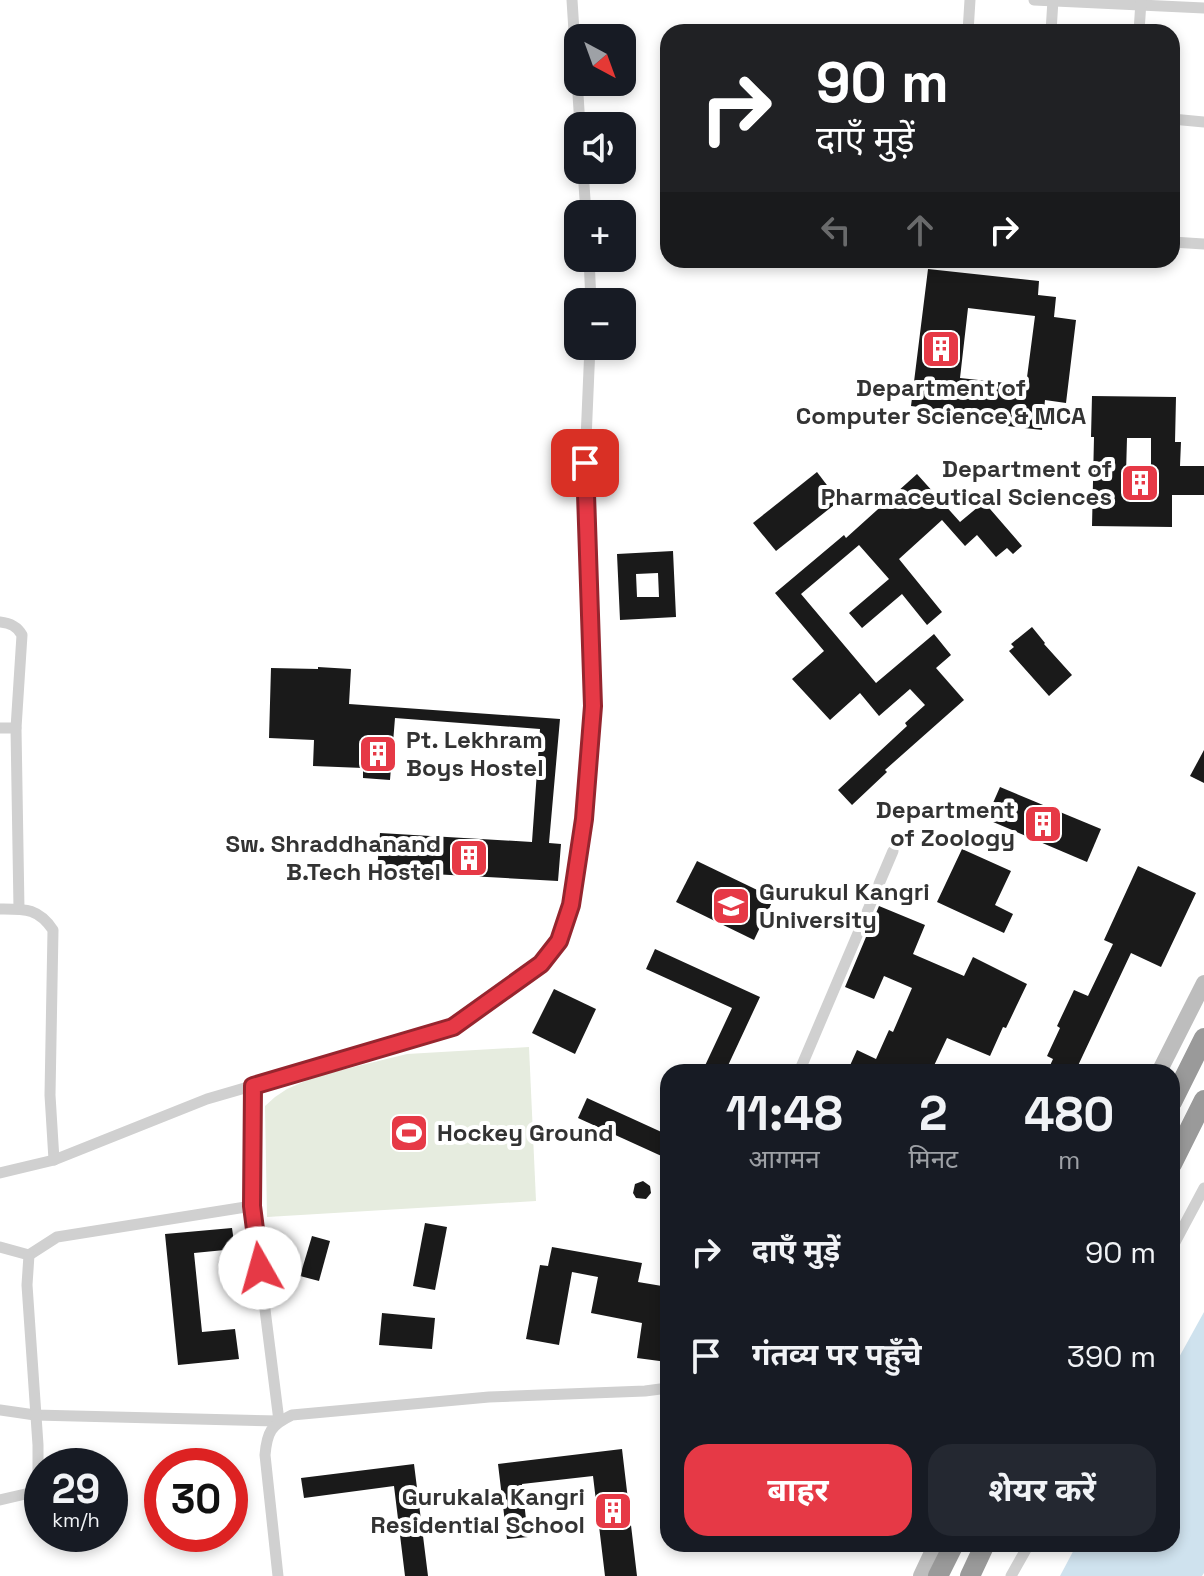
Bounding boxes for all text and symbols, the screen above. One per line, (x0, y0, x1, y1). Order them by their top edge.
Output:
north arrow (564, 24, 636, 96)
map controls (564, 24, 636, 360)
text: 90 m (816, 47, 949, 118)
icon: right (684, 56, 788, 160)
button: sound (564, 112, 636, 184)
text: दाएँ मुड़ें (816, 117, 914, 163)
button: + (564, 200, 636, 272)
icon: left (814, 208, 858, 252)
icon: ahead (898, 208, 942, 252)
icon: right (982, 208, 1026, 252)
button: − (564, 288, 636, 360)
building icon: Department of Computer Science & MCA (920, 328, 962, 370)
place label: Department of Computer Science & MCA (796, 372, 1086, 431)
pin (551, 429, 619, 497)
icon: arrive (563, 441, 607, 485)
place label: Department of Pharmaceutical Sciences (821, 453, 1112, 512)
building icon: Department of Pharmaceutical Sciences (1119, 462, 1161, 504)
place label: Pt. Lekhram Boys Hostel (406, 724, 544, 783)
building icon: Pt. Lekhram Boys Hostel (357, 733, 399, 775)
place label: Department of Zoology (876, 794, 1015, 853)
building icon: Department of Zoology (1022, 803, 1064, 845)
place label: Sw. Shraddhanand B.Tech Hostel (225, 828, 441, 887)
building icon: Sw. Shraddhanand B.Tech Hostel (448, 837, 490, 879)
place label: Gurukul Kangri University (759, 876, 930, 935)
school or university icon: Gurukul Kangri University (710, 885, 752, 927)
text: 11:48 (726, 1083, 843, 1144)
text: 2 (919, 1083, 948, 1144)
text: 480 (1024, 1084, 1114, 1145)
sports icon: Hockey Ground (388, 1112, 430, 1154)
place label: Hockey Ground (437, 1117, 614, 1148)
text: आगमन (749, 1142, 820, 1176)
text: मिनट (908, 1142, 958, 1176)
text: m (1058, 1143, 1080, 1177)
position arrow (218, 1226, 302, 1310)
icon: right (684, 1230, 728, 1274)
text: दाएँ मुड़ें (752, 1231, 840, 1270)
text: 90 m (1085, 1233, 1156, 1272)
icon: arrive (684, 1334, 728, 1378)
text: गंतव्य पर पहुँचे (752, 1335, 921, 1374)
text: 390 m (1067, 1337, 1156, 1376)
button: बाहर (684, 1444, 912, 1536)
button: शेयर करें (928, 1444, 1156, 1536)
speed limit sign: 30 (144, 1448, 248, 1552)
text: 29 (52, 1464, 100, 1515)
place label: Gurukala Kangri Residential School (371, 1481, 585, 1540)
building icon: Gurukala Kangri Residential School (592, 1490, 634, 1532)
text: km/h (52, 1507, 100, 1533)

